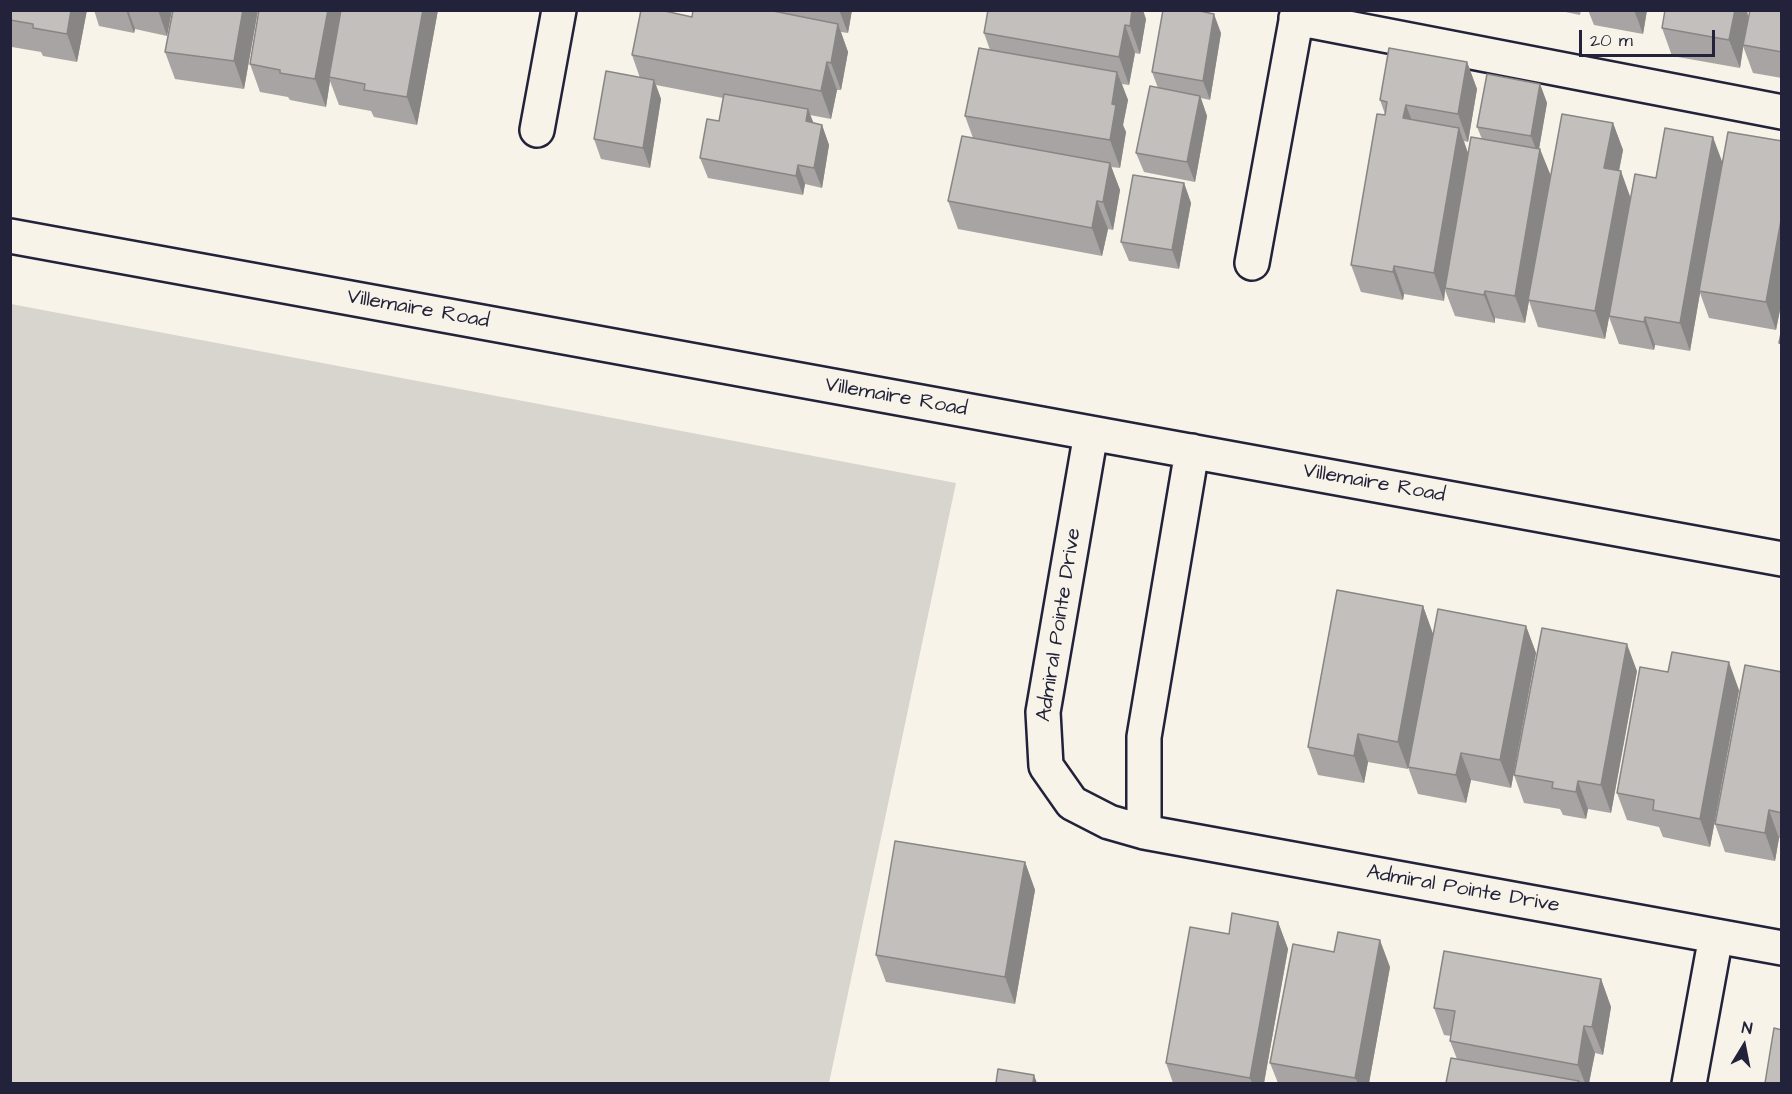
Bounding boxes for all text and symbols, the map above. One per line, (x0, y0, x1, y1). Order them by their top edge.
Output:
scale bar (1582, 18, 1718, 56)
text: 20 m (1590, 28, 1633, 53)
street label: Villemaire Road (345, 285, 491, 335)
street label: Villemaire Road (823, 373, 969, 423)
street label: Villemaire Road (1301, 459, 1447, 509)
street label: Admiral Pointe Drive (1032, 526, 1088, 724)
street label: Admiral Pointe Drive (1365, 861, 1561, 919)
north arrow (1714, 1016, 1774, 1076)
text: N (1740, 1017, 1754, 1040)

